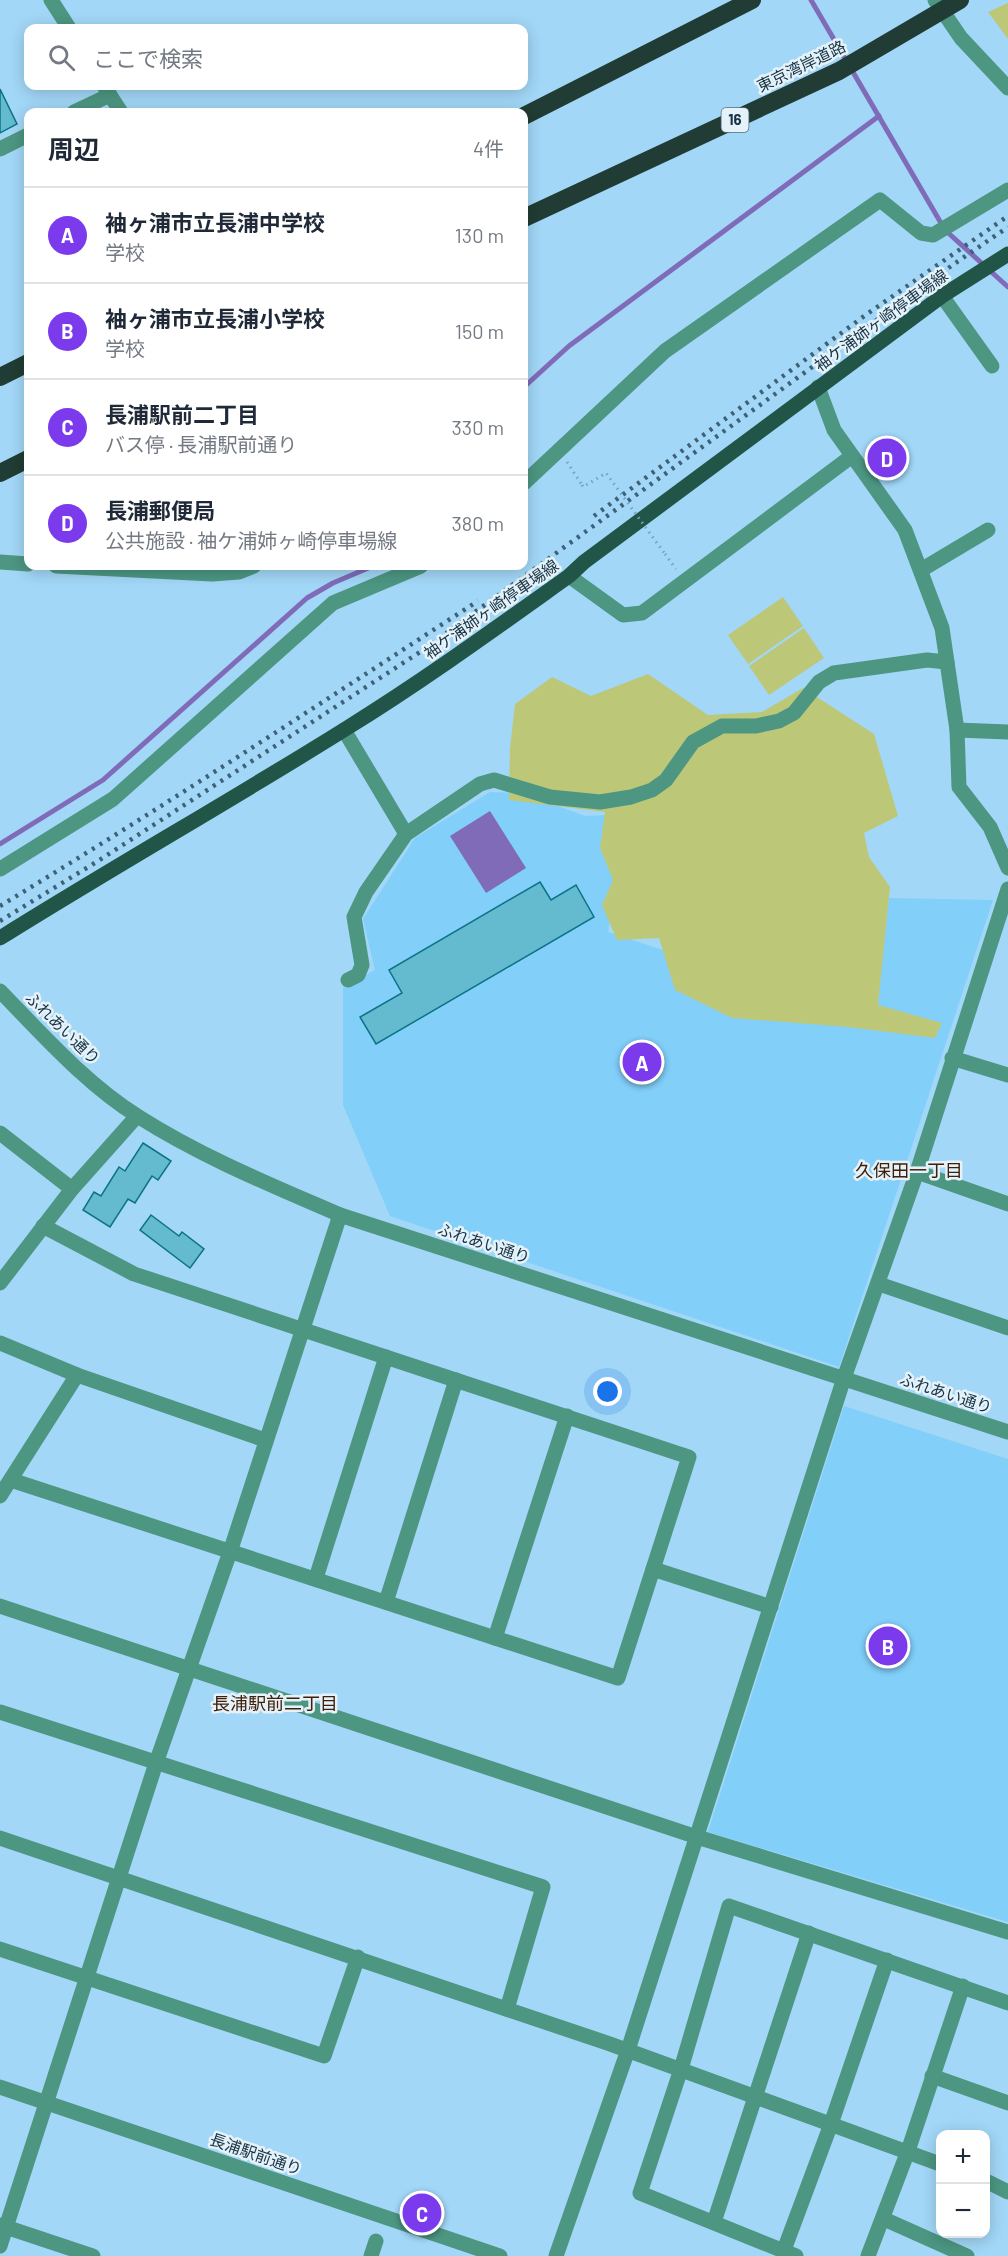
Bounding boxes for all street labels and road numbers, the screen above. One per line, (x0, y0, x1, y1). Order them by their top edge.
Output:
street label: 東京湾岸道路 (753, 36, 848, 95)
road number: 16 (722, 108, 748, 132)
street label: 袖ケ浦姉ヶ崎停車場線 (810, 265, 951, 374)
street label: 袖ケ浦姉ヶ崎停車場線 (420, 555, 562, 662)
street label: ふれあい通り (22, 987, 104, 1068)
street label: ふれあい通り (436, 1219, 533, 1266)
street label: ふれあい通り (898, 1369, 995, 1416)
street label: 長浦駅前通り (208, 2129, 305, 2178)

